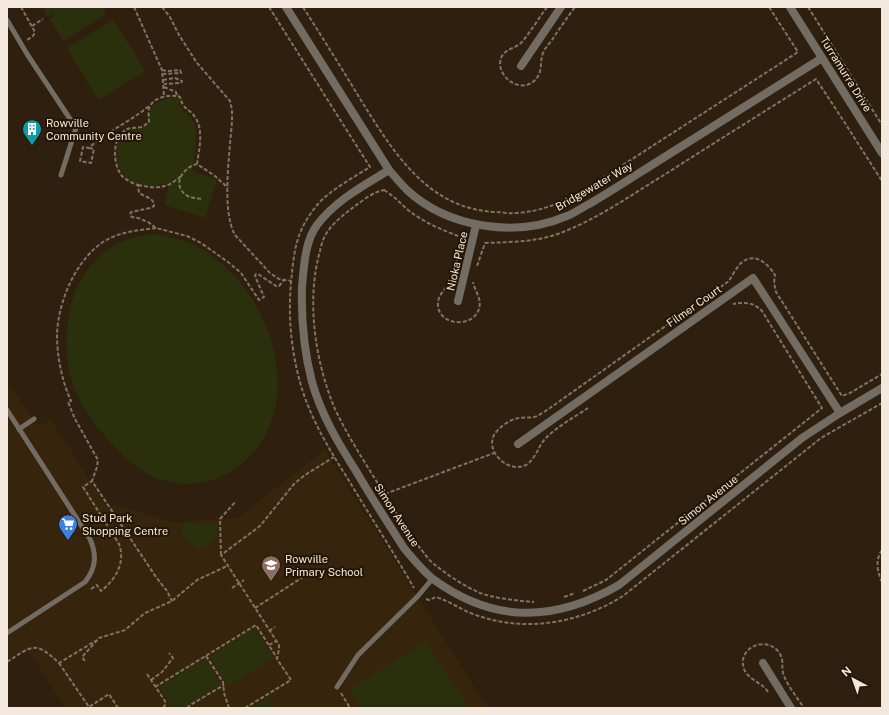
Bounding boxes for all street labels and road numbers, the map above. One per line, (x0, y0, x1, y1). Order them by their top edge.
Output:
street label: Turramurra Drive (818, 34, 874, 114)
street label: Bridgewater Way (553, 159, 635, 213)
street label: Nioka Place (444, 230, 470, 292)
street label: Filmer Court (664, 283, 724, 329)
street label: Simon Avenue (676, 472, 740, 528)
street label: Simon Avenue (372, 481, 422, 549)

